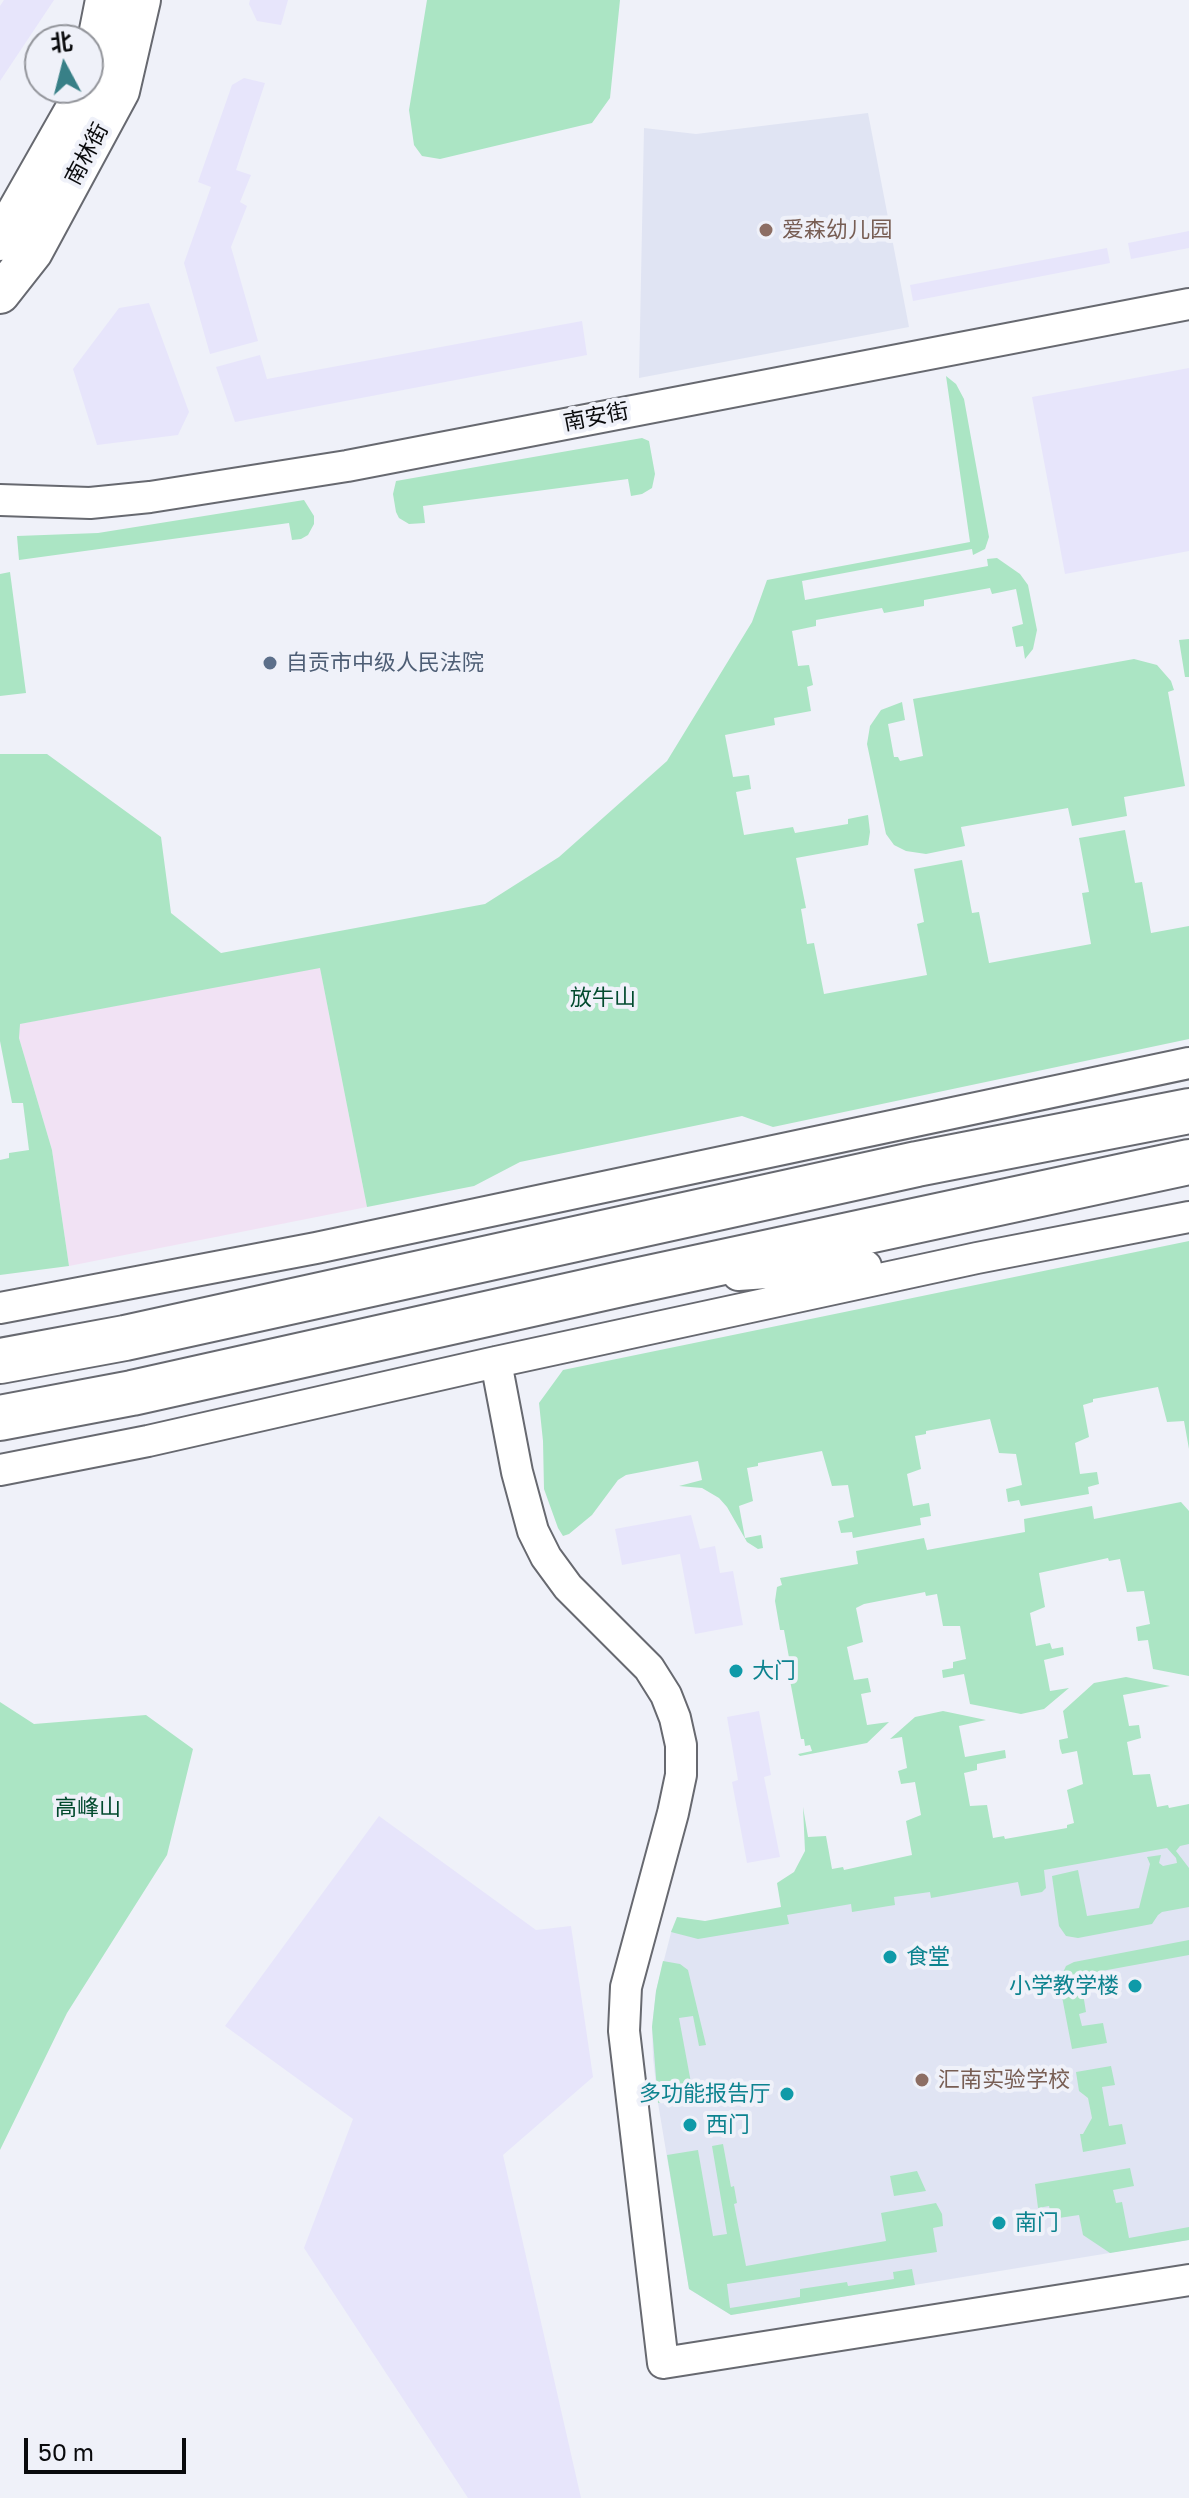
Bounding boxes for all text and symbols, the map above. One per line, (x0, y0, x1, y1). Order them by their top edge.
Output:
north arrow (24, 24, 104, 104)
text: 北 (49, 27, 74, 56)
street label: 南林街 (60, 119, 114, 189)
place label: 爱森幼儿园 (782, 217, 892, 243)
marker: 爱森幼儿园 (757, 221, 775, 239)
street label: 南安街 (561, 398, 631, 436)
place label: 自贡市中级人民法院 (286, 650, 484, 676)
marker: 自贡市中级人民法院 (261, 654, 279, 672)
park label: 放牛山 (570, 985, 636, 1011)
place label: 大门 (752, 1658, 796, 1684)
marker: 大门 (727, 1662, 745, 1680)
park label: 高峰山 (55, 1795, 121, 1821)
place label: 食堂 (906, 1944, 950, 1970)
marker: 食堂 (881, 1948, 899, 1966)
place label: 小学教学楼 (1009, 1973, 1119, 1999)
marker: 小学教学楼 (1126, 1977, 1144, 1995)
place label: 汇南实验学校 (938, 2067, 1070, 2093)
marker: 汇南实验学校 (913, 2071, 931, 2089)
place label: 多功能报告厅 (639, 2081, 771, 2107)
marker: 多功能报告厅 (778, 2085, 796, 2103)
place label: 西门 (706, 2112, 750, 2138)
marker: 西门 (681, 2116, 699, 2134)
place label: 南门 (1015, 2210, 1059, 2236)
marker: 南门 (990, 2214, 1008, 2232)
scale bar (28, 2422, 190, 2472)
text: 50 m (38, 2437, 94, 2466)

